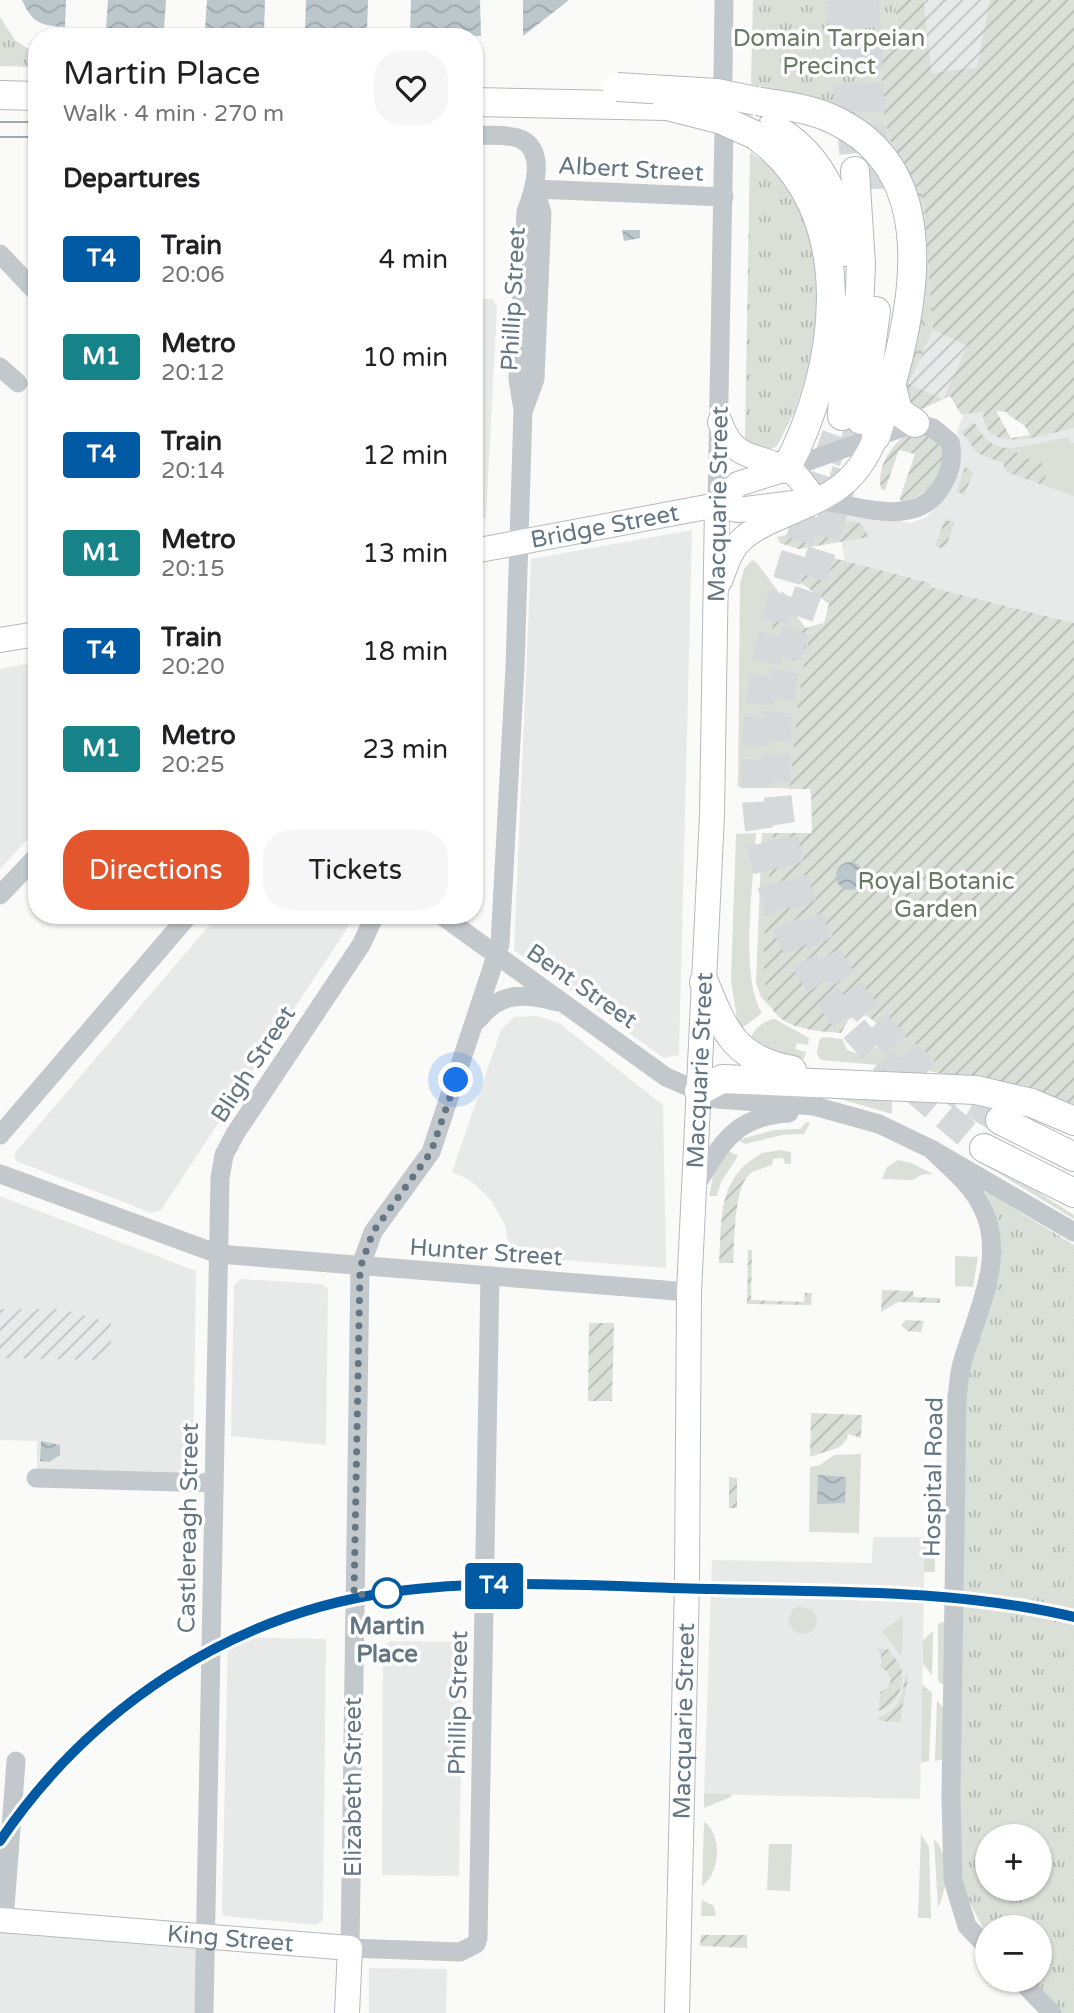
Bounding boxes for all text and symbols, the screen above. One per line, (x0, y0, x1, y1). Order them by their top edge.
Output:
park label: Domain Tarpeian Precinct (733, 24, 925, 81)
button: heart (374, 51, 448, 125)
text: Martin Place (63, 54, 260, 93)
text: Walk · 4 min · 270 m (63, 100, 284, 128)
street label: Albert Street (557, 151, 704, 188)
text: Departures (63, 163, 200, 194)
street label: Phillip Street (495, 226, 532, 372)
text: Train (161, 230, 222, 261)
text: T4 (87, 244, 116, 273)
text: 4 min (379, 244, 448, 275)
text: 20:06 (161, 261, 225, 289)
text: Metro (161, 328, 236, 359)
text: M1 (82, 342, 121, 371)
text: 10 min (362, 342, 448, 373)
text: 20:12 (161, 359, 225, 387)
street label: Macquarie Street (702, 406, 735, 602)
text: Train (161, 426, 222, 457)
text: T4 (87, 440, 116, 469)
text: 12 min (362, 440, 448, 471)
text: 20:14 (161, 457, 225, 485)
street label: Bridge Street (528, 499, 681, 555)
text: Metro (161, 524, 236, 555)
text: M1 (82, 538, 121, 567)
text: 13 min (362, 538, 448, 569)
text: 20:15 (161, 555, 225, 583)
text: Train (161, 622, 222, 653)
text: T4 (87, 636, 116, 665)
text: 18 min (362, 636, 448, 667)
text: 20:20 (161, 653, 225, 681)
text: Metro (161, 720, 236, 751)
text: M1 (82, 734, 121, 763)
text: 23 min (362, 734, 448, 765)
text: 20:25 (161, 751, 225, 779)
button: Directions (63, 830, 249, 910)
button: Tickets (263, 830, 448, 910)
park label: Royal Botanic Garden (857, 867, 1015, 924)
street label: Bent Street (521, 938, 643, 1035)
street label: Macquarie Street (681, 972, 719, 1169)
street label: Bligh Street (205, 1001, 302, 1128)
your location (438, 1062, 473, 1097)
street label: Hunter Street (408, 1233, 563, 1272)
street label: Hospital Road (918, 1397, 949, 1557)
street label: Castlereagh Street (172, 1422, 205, 1634)
line badge: T4 (462, 1563, 526, 1609)
text: T4 (479, 1571, 509, 1600)
marker: Martin Place (372, 1578, 402, 1608)
place label: Martin Place (349, 1612, 425, 1669)
street label: Macquarie Street (667, 1623, 701, 1820)
street label: Phillip Street (443, 1631, 474, 1775)
street label: Elizabeth Street (339, 1697, 368, 1877)
map controls (975, 1824, 1052, 1992)
button: + (975, 1824, 1052, 1901)
button: − (975, 1915, 1052, 1992)
street label: King Street (166, 1919, 295, 1958)

